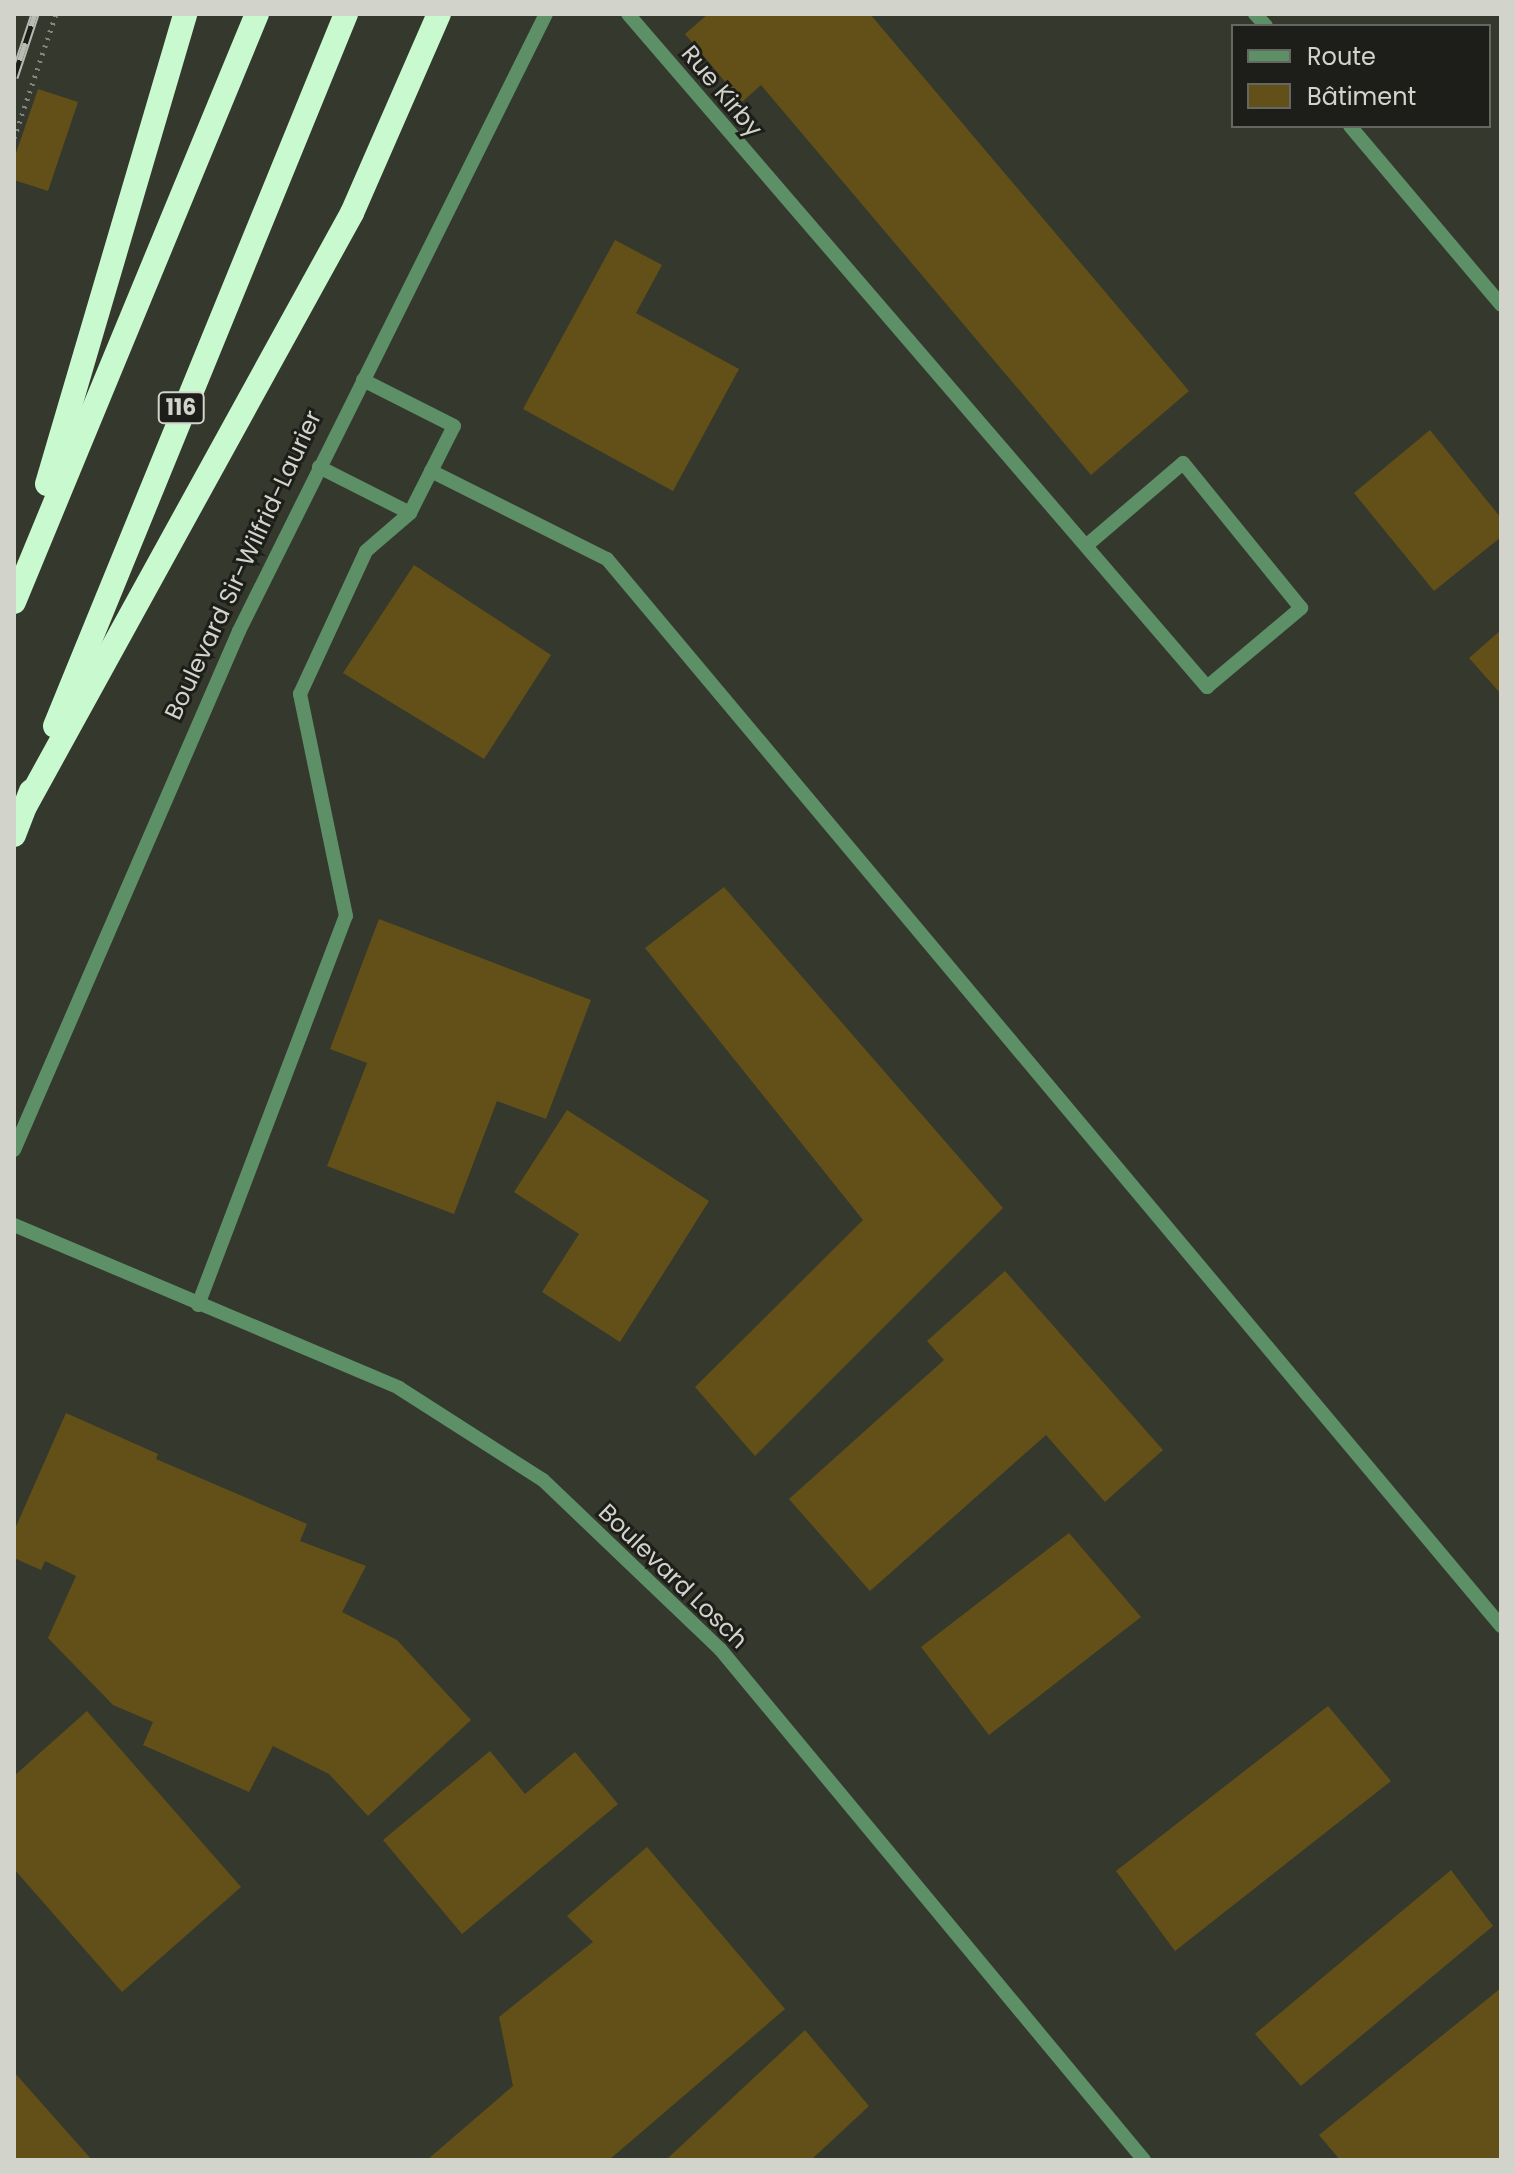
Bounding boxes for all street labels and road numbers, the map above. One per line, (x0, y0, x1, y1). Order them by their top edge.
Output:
street label: Rue Kirby (676, 40, 768, 142)
road number: 116 (157, 390, 205, 426)
street label: Boulevard Sir-Wilfrid-Laurier (159, 406, 327, 724)
street label: Boulevard Losch (593, 1498, 753, 1654)

